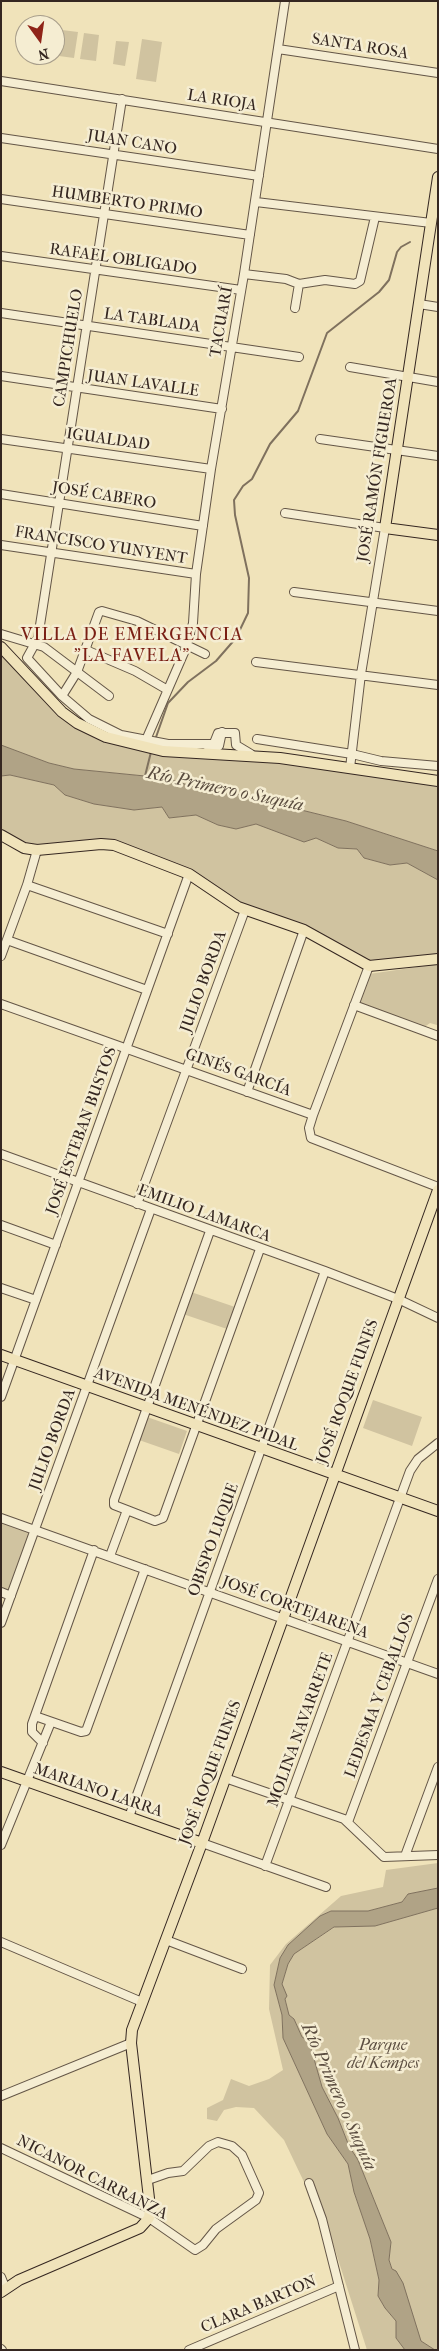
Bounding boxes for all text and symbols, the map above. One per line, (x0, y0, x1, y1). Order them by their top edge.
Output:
north arrow (15, 15, 65, 65)
street label: SANTA ROSA (310, 30, 410, 64)
text: N (36, 45, 51, 64)
street label: LA RIOJA (186, 86, 258, 116)
street label: JUAN CANO (86, 126, 178, 160)
street label: HUMBERTO PRIMO (50, 183, 204, 223)
street label: RAFAEL OBLIGADO (48, 240, 198, 280)
street label: TACUARÍ (206, 285, 238, 359)
street label: CAMPICHUELO (50, 288, 88, 408)
street label: LA TABLADA (103, 305, 201, 337)
street label: JUAN LAVALLE (86, 367, 200, 401)
street label: JOSÉ RAMÓN FIGUEROA (354, 376, 402, 564)
street label: IGUALDAD (65, 425, 151, 455)
street label: JOSÉ CABERO (51, 478, 157, 514)
street label: FRANCISCO YUNYENT (13, 523, 189, 569)
district label: VILLA DE EMERGENCIA "LA FAVELA" (18, 625, 246, 668)
water label: Río Primero o Suquía (145, 763, 305, 817)
street label: JULIO BORDA (177, 928, 231, 1036)
street label: JOSÉ ESTEBAN BUSTOS (43, 1044, 121, 1218)
street label: GINÉS GARCÍA (182, 1045, 294, 1101)
street label: EMILIO LAMARCA (135, 1181, 273, 1247)
street label: JOSÉ ROQUE FUNES (313, 1317, 383, 1467)
street label: AVENIDA MENÉNDEZ PIDAL (91, 1364, 301, 1456)
street label: JULIO BORDA (26, 1386, 80, 1494)
street label: OBISPO LUQUE (185, 1481, 243, 1599)
street label: JOSÉ CORTEJARENA (219, 1573, 371, 1643)
street label: LEDESMA Y CEBALLOS (341, 1611, 419, 1781)
street label: MOLINA NAVARRETE (264, 1650, 338, 1810)
street label: JOSÉ ROQUE FUNES (176, 1698, 246, 1848)
street label: MARIANO LARRA (31, 1760, 165, 1822)
water label: Río Primero o Suquía (296, 2020, 380, 2174)
park label: Parque del Kempes (347, 2036, 419, 2074)
street label: NICANOR CARRANZA (13, 2132, 171, 2224)
street label: CLARA BARTON (198, 2272, 320, 2338)

